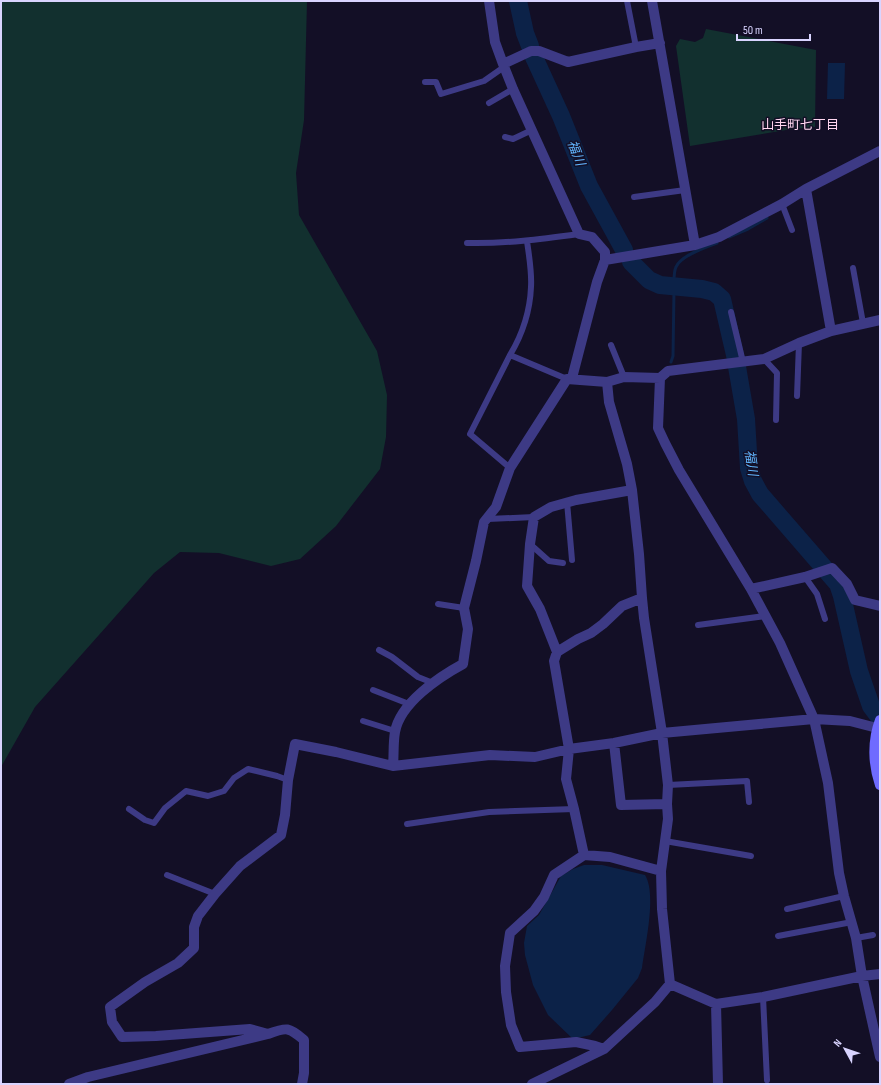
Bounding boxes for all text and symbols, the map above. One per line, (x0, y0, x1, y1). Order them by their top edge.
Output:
scale bar (737, 16, 810, 42)
text: 50 m (743, 23, 763, 38)
district label: 山手町七丁目 (761, 117, 839, 133)
water label: 福川 (564, 138, 589, 170)
water label: 福川 (741, 449, 761, 479)
north arrow (825, 1029, 865, 1069)
text: N (831, 1036, 845, 1049)

